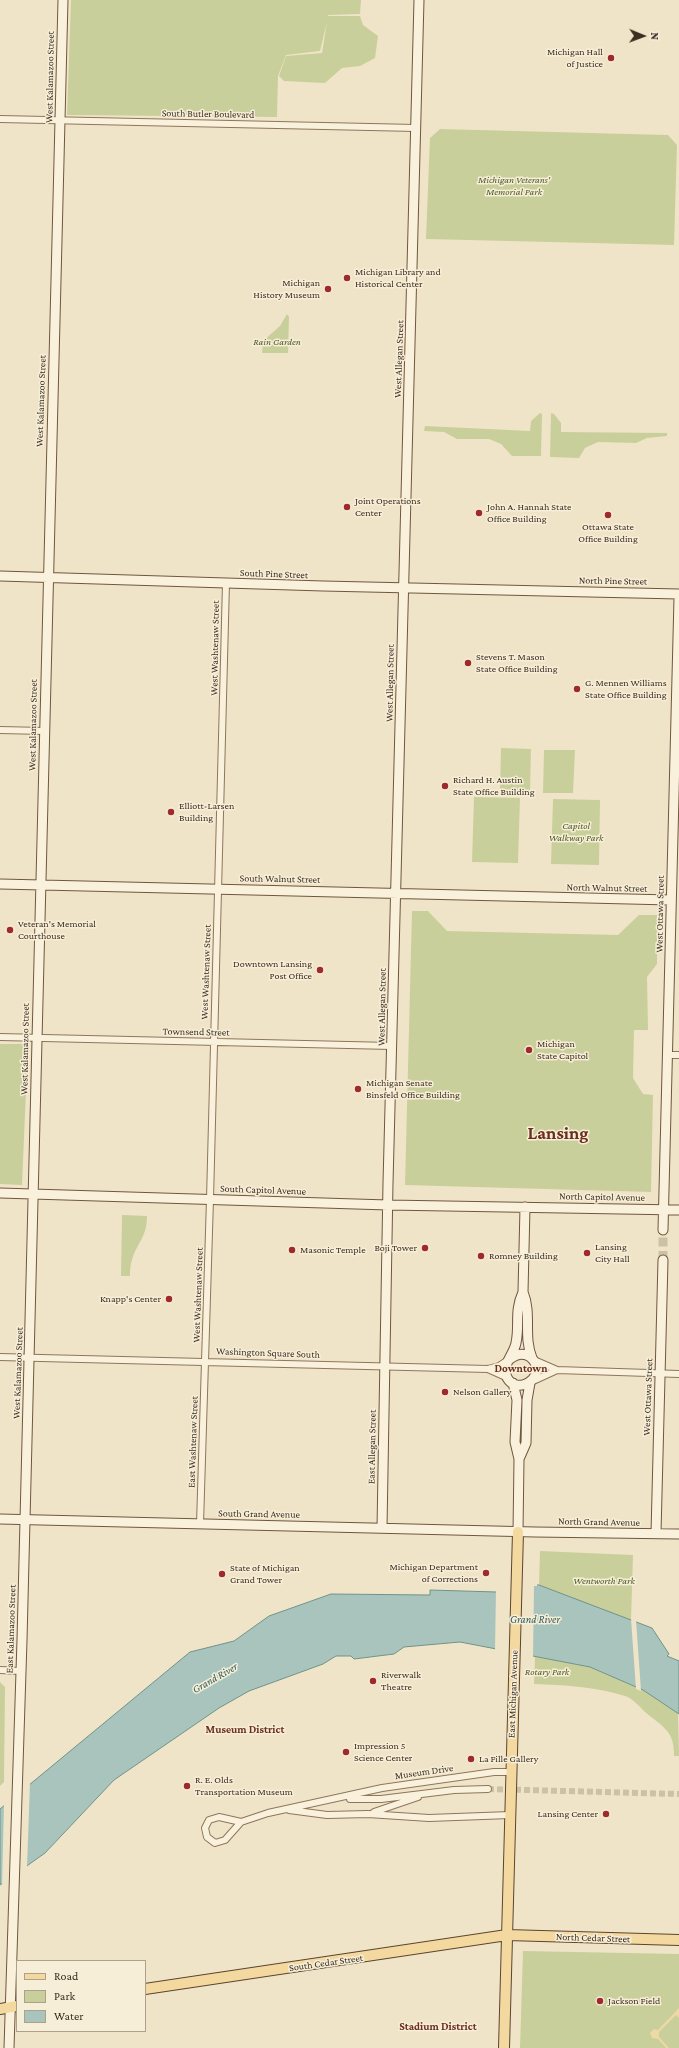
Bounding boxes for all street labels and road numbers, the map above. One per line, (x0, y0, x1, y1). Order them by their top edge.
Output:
street label: West Kalamazoo Street (43, 31, 57, 123)
street label: South Butler Boulevard (162, 107, 254, 121)
street label: West Allegan Street (392, 320, 406, 398)
street label: West Kalamazoo Street (33, 355, 49, 447)
street label: South Pine Street (240, 567, 308, 581)
street label: North Pine Street (579, 574, 647, 588)
street label: West Washtenaw Street (208, 600, 222, 696)
street label: West Allegan Street (383, 644, 397, 722)
street label: West Kalamazoo Street (26, 679, 40, 771)
street label: South Walnut Street (240, 872, 320, 886)
street label: West Ottawa Street (653, 875, 667, 953)
street label: North Walnut Street (566, 881, 648, 895)
street label: West Washtenaw Street (198, 924, 214, 1020)
street label: West Allegan Street (375, 968, 389, 1046)
street label: West Kalamazoo Street (18, 1003, 32, 1095)
street label: Townsend Street (162, 1025, 230, 1039)
street label: South Capitol Avenue (220, 1183, 306, 1197)
street label: North Capitol Avenue (559, 1190, 645, 1204)
street label: West Washtenaw Street (190, 1247, 206, 1343)
street label: West Kalamazoo Street (10, 1327, 26, 1419)
street label: Washington Square South (216, 1345, 320, 1361)
street label: West Ottawa Street (641, 1358, 655, 1436)
street label: East Washtenaw Street (185, 1396, 201, 1488)
street label: East Allegan Street (365, 1410, 379, 1484)
street label: South Grand Avenue (218, 1507, 300, 1521)
street label: North Grand Avenue (558, 1515, 640, 1529)
street label: East Kalamazoo Street (3, 1584, 19, 1674)
street label: East Michigan Avenue (505, 1650, 521, 1738)
street label: Museum Drive (394, 1762, 454, 1782)
street label: North Cedar Street (556, 1931, 630, 1945)
street label: South Cedar Street (288, 1952, 364, 1974)

